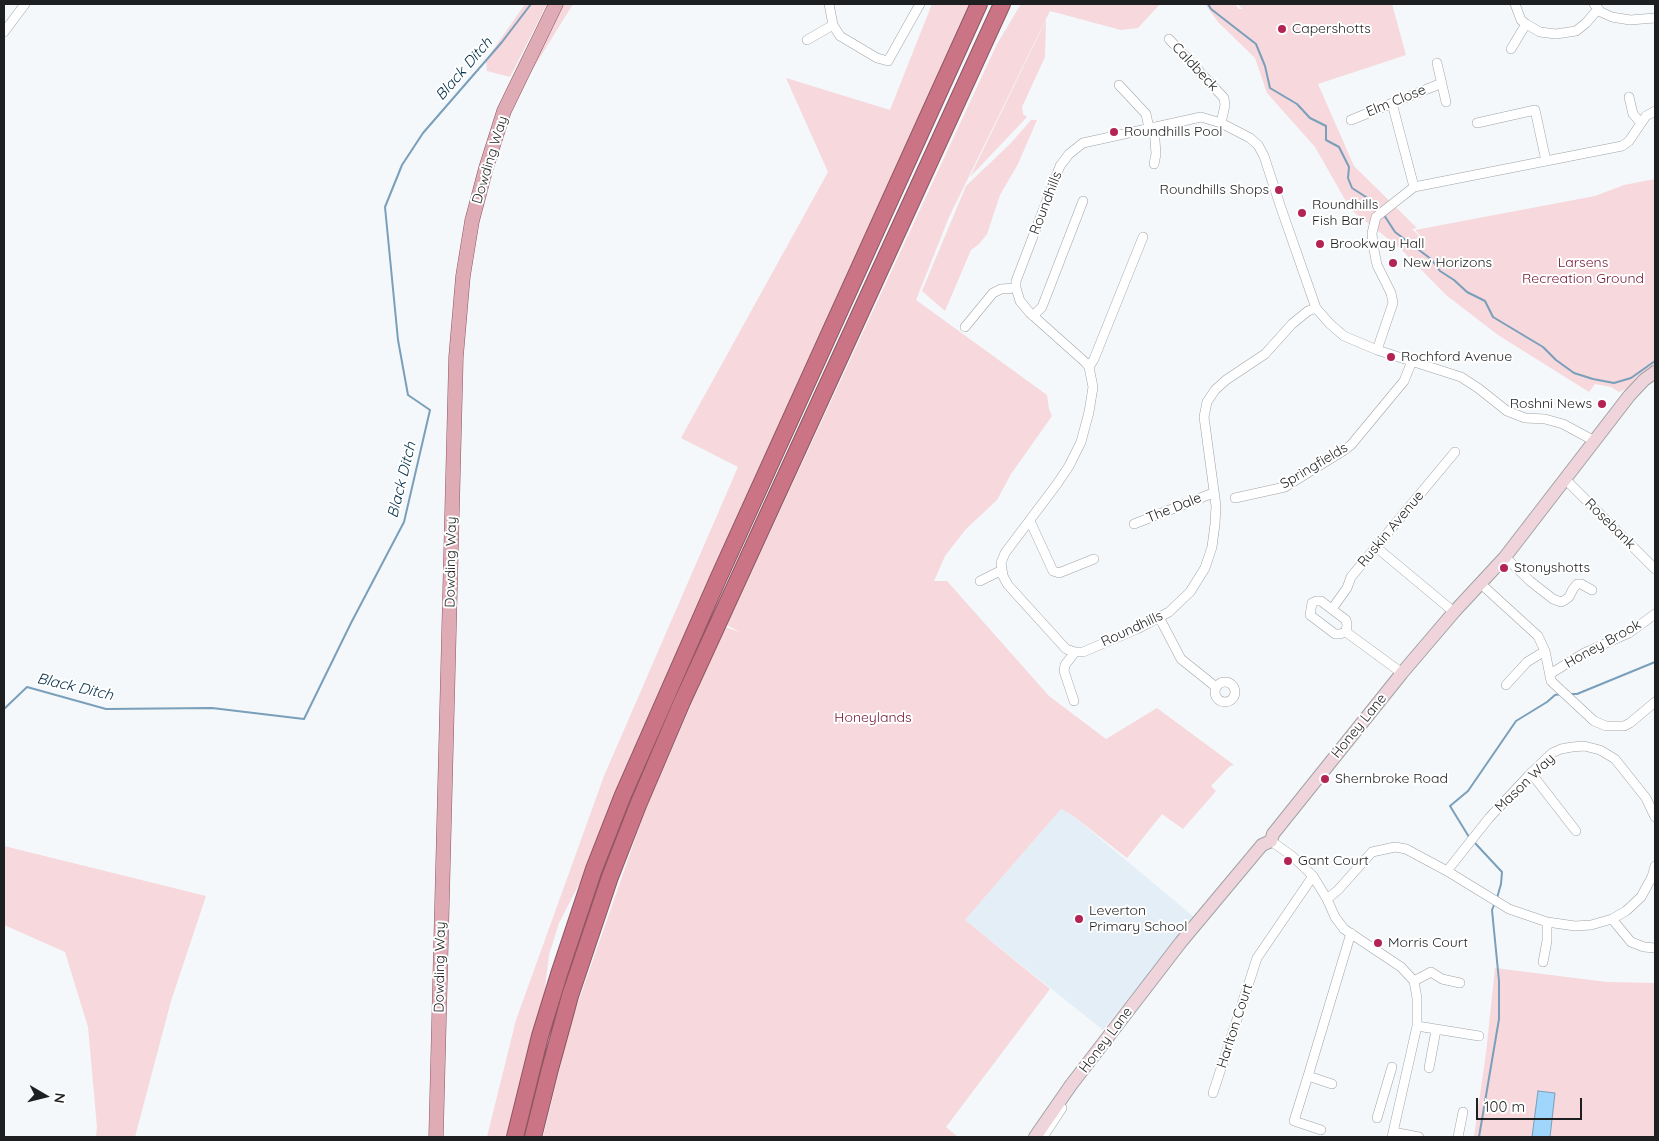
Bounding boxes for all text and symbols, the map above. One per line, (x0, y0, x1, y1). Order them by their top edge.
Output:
place label: Capershotts (1292, 21, 1371, 37)
marker: Capershotts (1276, 23, 1288, 35)
water label: Black Ditch (432, 34, 496, 104)
street label: Caldbeck (1168, 39, 1222, 95)
street label: Elm Close (1364, 81, 1428, 121)
street label: Dowding Way (469, 114, 511, 206)
place label: Roundhills Pool (1124, 124, 1222, 140)
marker: Roundhills Pool (1108, 126, 1120, 138)
street label: Roundhills (1026, 169, 1066, 237)
place label: Roundhills Shops (1160, 182, 1269, 198)
marker: Roundhills Shops (1273, 184, 1285, 196)
place label: Roundhills Fish Bar (1312, 197, 1378, 230)
marker: Roundhills Fish Bar (1296, 207, 1308, 219)
place label: Brookway Hall (1330, 236, 1424, 252)
marker: Brookway Hall (1314, 238, 1326, 250)
place label: New Horizons (1403, 255, 1492, 271)
park label: Larsens Recreation Ground (1522, 255, 1644, 288)
marker: New Horizons (1387, 257, 1399, 269)
place label: Rochford Avenue (1401, 349, 1512, 365)
marker: Rochford Avenue (1385, 351, 1397, 363)
place label: Roshni News (1510, 396, 1592, 412)
marker: Roshni News (1596, 398, 1608, 410)
street label: Springfields (1277, 439, 1351, 493)
water label: Black Ditch (384, 440, 420, 520)
street label: Ruskin Avenue (1354, 488, 1428, 570)
street label: The Dale (1144, 489, 1204, 527)
street label: Rosebank (1581, 495, 1639, 553)
street label: Dowding Way (442, 516, 460, 608)
place label: Stonyshotts (1514, 560, 1590, 576)
marker: Stonyshotts (1498, 562, 1510, 574)
street label: Roundhills (1098, 607, 1166, 651)
street label: Honey Brook (1562, 616, 1644, 672)
water label: Black Ditch (35, 670, 115, 704)
street label: Honey Lane (1328, 690, 1390, 762)
park label: Honeylands (834, 710, 912, 726)
street label: Mason Way (1492, 750, 1558, 816)
place label: Shernbroke Road (1335, 771, 1448, 787)
marker: Shernbroke Road (1319, 773, 1331, 785)
place label: Gant Court (1298, 853, 1369, 869)
marker: Gant Court (1282, 855, 1294, 867)
place label: Leverton Primary School (1089, 903, 1187, 936)
marker: Leverton Primary School (1073, 913, 1085, 925)
street label: Dowding Way (431, 921, 449, 1013)
place label: Morris Court (1388, 935, 1468, 951)
marker: Morris Court (1372, 937, 1384, 949)
street label: Harlton Court (1213, 982, 1257, 1070)
street label: Honey Lane (1076, 1004, 1136, 1076)
north arrow (20, 1071, 70, 1121)
scale bar (1479, 1088, 1585, 1120)
text: N (50, 1092, 69, 1104)
text: 100 m (1484, 1097, 1525, 1116)

